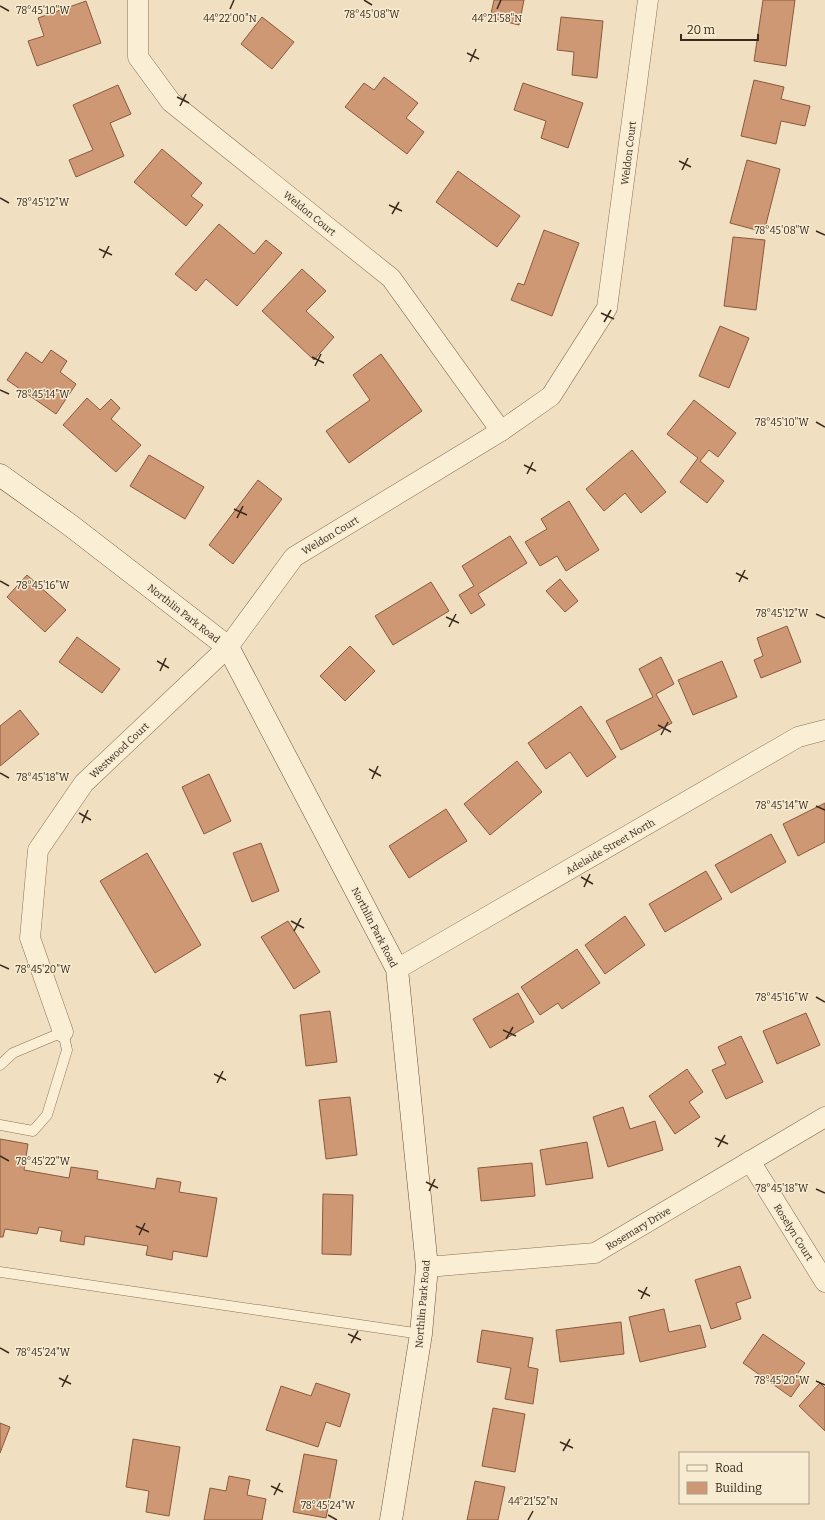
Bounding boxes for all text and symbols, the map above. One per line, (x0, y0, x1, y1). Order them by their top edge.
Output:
text: 78°45'10"W (16, 5, 70, 17)
text: 78°45'08"W (344, 9, 400, 21)
text: 44°22'00"N (203, 13, 257, 25)
text: 44°21'58"N (472, 13, 522, 25)
scale bar (681, 16, 758, 42)
text: 20 m (687, 23, 716, 37)
street label: Weldon Court (619, 120, 639, 186)
street label: Weldon Court (281, 189, 338, 239)
text: 78°45'12"W (17, 197, 70, 209)
text: 78°45'08"W (754, 225, 810, 237)
text: 78°45'14"W (17, 389, 70, 401)
text: 78°45'10"W (755, 417, 809, 429)
street label: Weldon Court (300, 514, 361, 557)
text: 78°45'16"W (17, 580, 70, 592)
street label: Northlin Park Road (145, 582, 222, 646)
text: 78°45'12"W (756, 608, 809, 620)
street label: Westwood Court (88, 720, 152, 781)
text: 78°45'18"W (17, 772, 70, 784)
text: 78°45'14"W (756, 800, 809, 812)
street label: Adelaide Street North (564, 816, 658, 877)
street label: Northlin Park Road (349, 885, 400, 970)
text: 78°45'20"W (16, 964, 71, 976)
text: 78°45'16"W (756, 992, 809, 1004)
text: 78°45'22"W (16, 1156, 71, 1168)
text: 78°45'18"W (756, 1183, 809, 1195)
street label: Roselyn Court (771, 1202, 816, 1264)
street label: Rosemary Drive (604, 1205, 673, 1253)
street label: Northlin Park Road (413, 1259, 433, 1349)
text: 78°45'24"W (16, 1347, 71, 1359)
text: 78°45'20"W (755, 1375, 810, 1387)
legend (679, 1452, 809, 1504)
text: Road (715, 1461, 743, 1475)
text: Building (715, 1481, 762, 1495)
text: 44°21'52"N (508, 1496, 558, 1508)
text: 78°45'24"W (301, 1500, 356, 1512)

